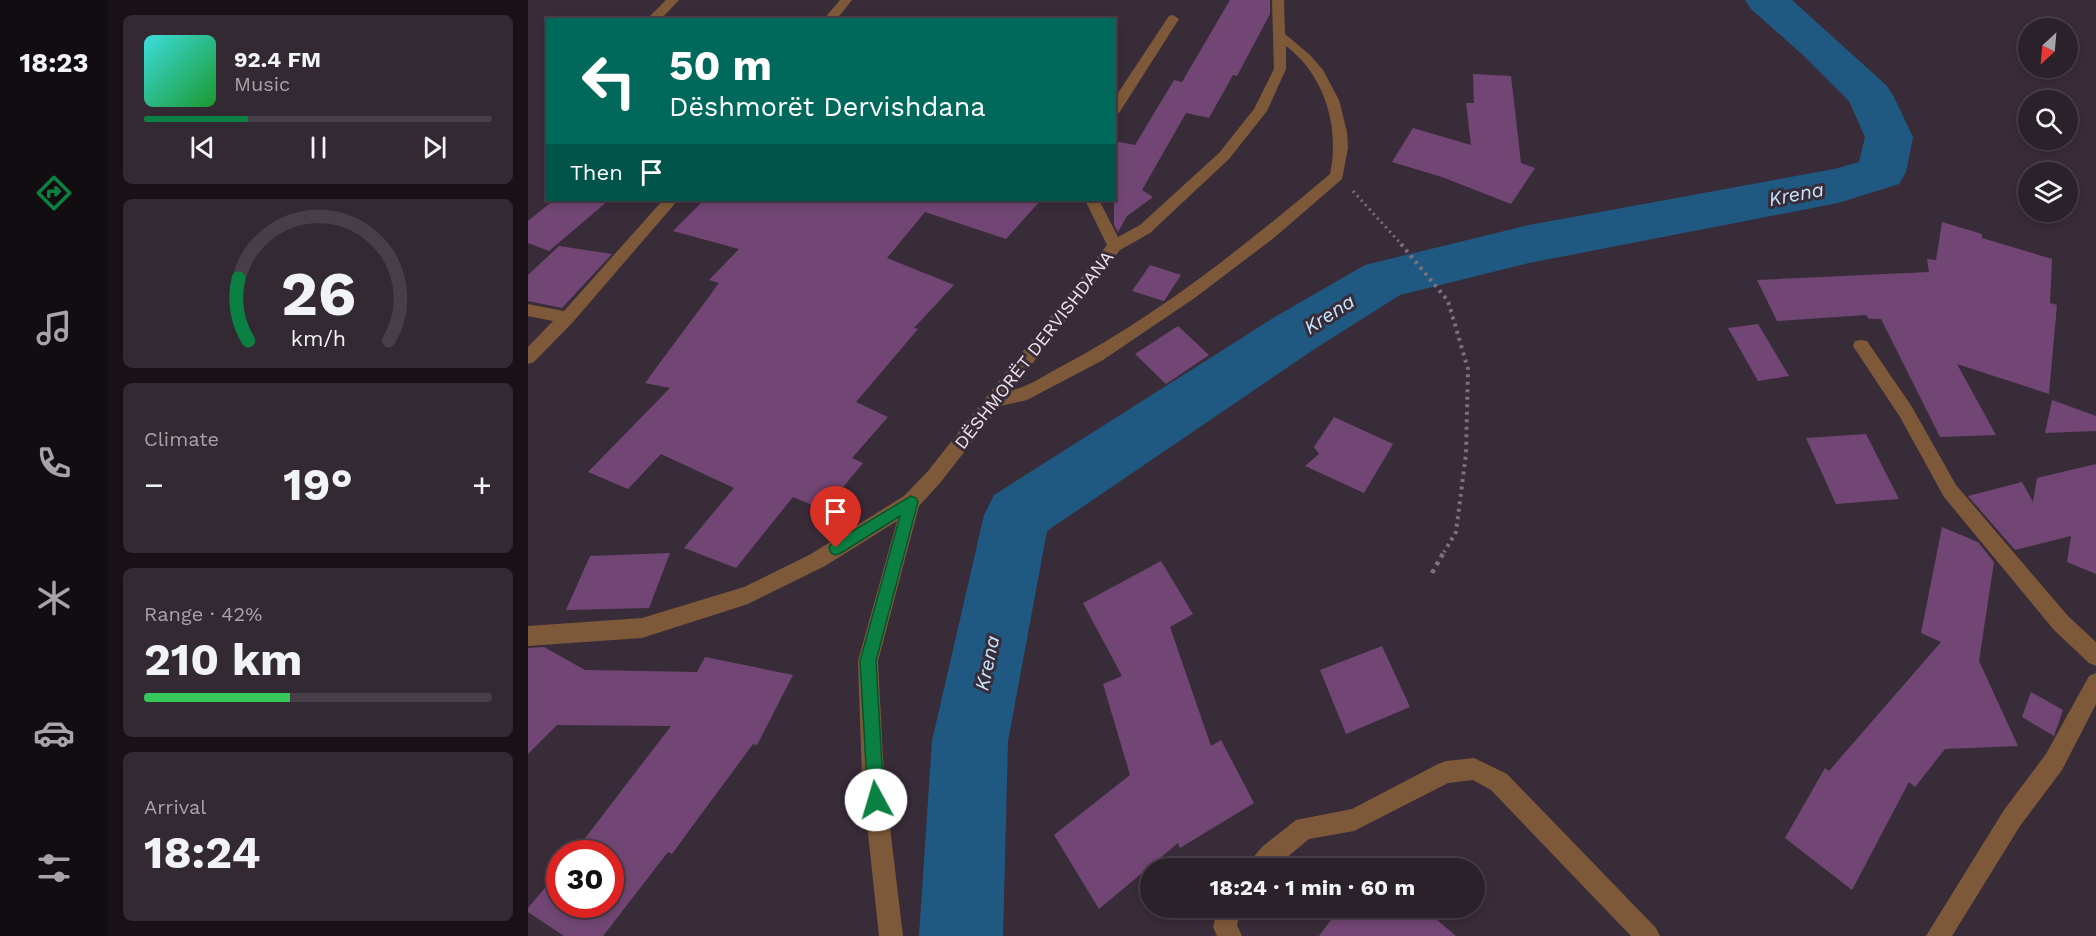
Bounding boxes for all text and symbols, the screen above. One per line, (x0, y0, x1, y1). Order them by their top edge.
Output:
north arrow (2018, 18, 2078, 78)
map controls (2018, 18, 2078, 222)
text: 50 m (669, 41, 772, 90)
icon: left (570, 42, 648, 120)
text: 18:23 (20, 47, 88, 79)
text: 92.4 FM (234, 47, 321, 72)
text: Music (234, 72, 290, 96)
button: search (2018, 90, 2078, 150)
text: Dëshmorët Dervishdana (669, 91, 986, 123)
icon: previous (186, 131, 219, 164)
icon: pause (302, 131, 335, 164)
icon: next (418, 131, 451, 164)
icon: arrive (635, 156, 668, 189)
text: Then (570, 160, 623, 185)
button: layers (2018, 162, 2078, 222)
icon: directions (33, 172, 75, 214)
water label: Krena (1766, 177, 1826, 211)
street label: DËSHMORËT DERVISHDANA (950, 246, 1118, 453)
text: 26 (280, 257, 356, 330)
water label: Krena (1299, 289, 1359, 339)
icon: music (33, 307, 75, 349)
text: km/h (290, 326, 346, 351)
text: Climate (144, 427, 219, 451)
icon: phone (33, 442, 75, 484)
text: 19° (283, 458, 353, 511)
text: − (144, 465, 164, 504)
text: + (472, 465, 492, 504)
pin (810, 486, 861, 548)
icon: arrive (819, 495, 852, 528)
icon: climate (33, 577, 75, 619)
text: Range · 42% (144, 602, 262, 626)
text: 210 km (144, 633, 302, 686)
water label: Krena (969, 633, 1005, 693)
icon: car (33, 712, 75, 754)
position arrow (844, 768, 908, 832)
text: Arrival (144, 795, 206, 819)
text: 18:24 (144, 826, 261, 879)
speed limit sign: 30 (546, 840, 624, 918)
icon: filters (33, 847, 75, 889)
text: 18:24 · 1 min · 60 m (1210, 875, 1415, 900)

